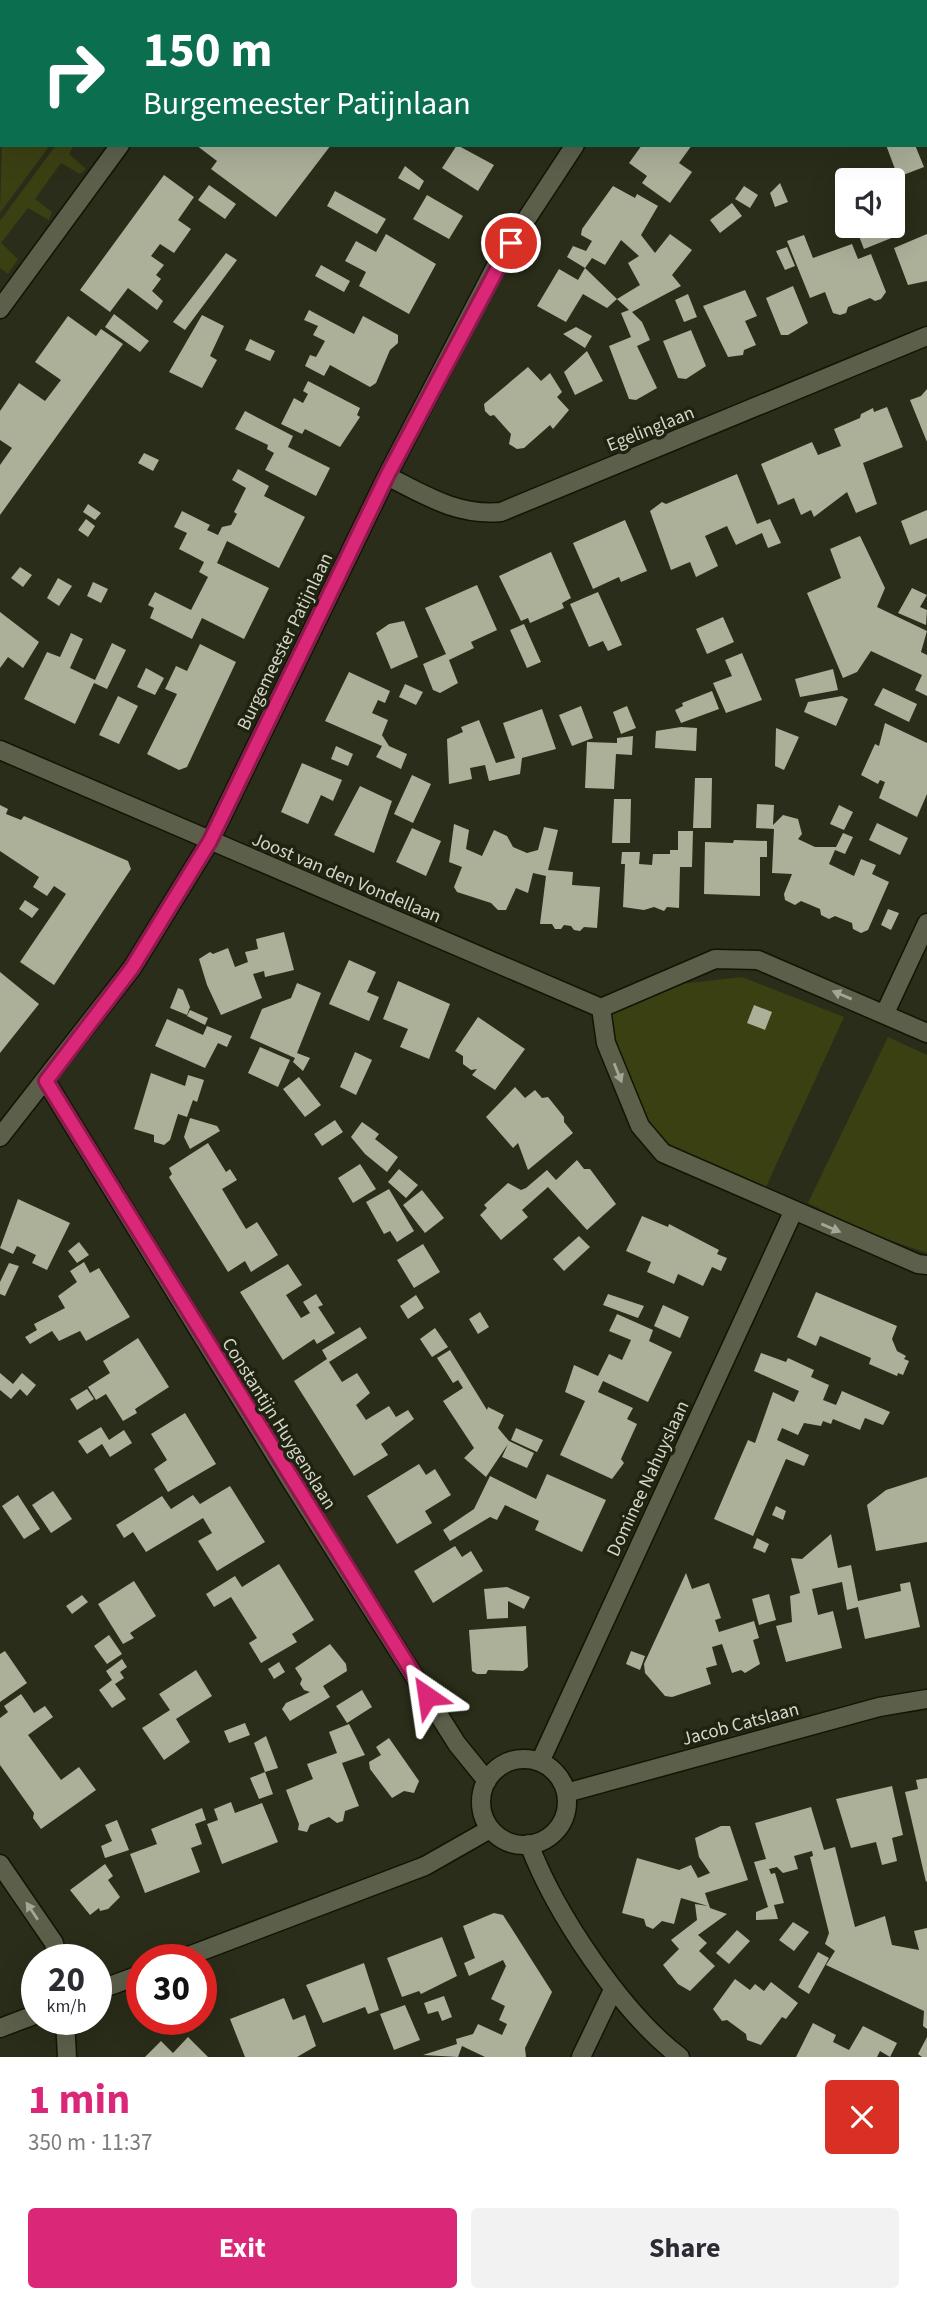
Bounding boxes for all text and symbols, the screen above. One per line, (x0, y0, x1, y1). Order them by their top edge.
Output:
text: 150 m (143, 16, 272, 86)
icon: right (28, 28, 119, 119)
text: Burgemeester Patijnlaan (143, 81, 471, 127)
map controls (835, 168, 905, 238)
button: sound (835, 168, 905, 238)
pin (481, 213, 541, 273)
icon: arrive (492, 224, 530, 262)
street label: Egelinglaan (603, 400, 699, 459)
street label: Burgemeester Patijnlaan (231, 548, 340, 735)
street label: Joost van den Vondellaan (248, 826, 445, 931)
one-way arrow (831, 990, 852, 1001)
one-way arrow (613, 1063, 624, 1084)
one-way arrow (821, 1222, 842, 1233)
street label: Constantijn Huygenslaan (215, 1333, 343, 1515)
street label: Dominee Nahuyslaan (600, 1396, 696, 1561)
position arrow (390, 1659, 464, 1733)
street label: Jacob Catslaan (679, 1696, 802, 1753)
one-way arrow (26, 1901, 39, 1920)
speed limit sign: 30 (126, 1944, 217, 2035)
text: 20 (48, 1955, 85, 2005)
text: km/h (47, 1994, 86, 2019)
text: 1 min (28, 2070, 130, 2130)
button: close (825, 2080, 899, 2154)
text: 350 m · 11:37 (28, 2126, 152, 2159)
button: Exit (28, 2208, 457, 2288)
button: Share (471, 2208, 899, 2288)

